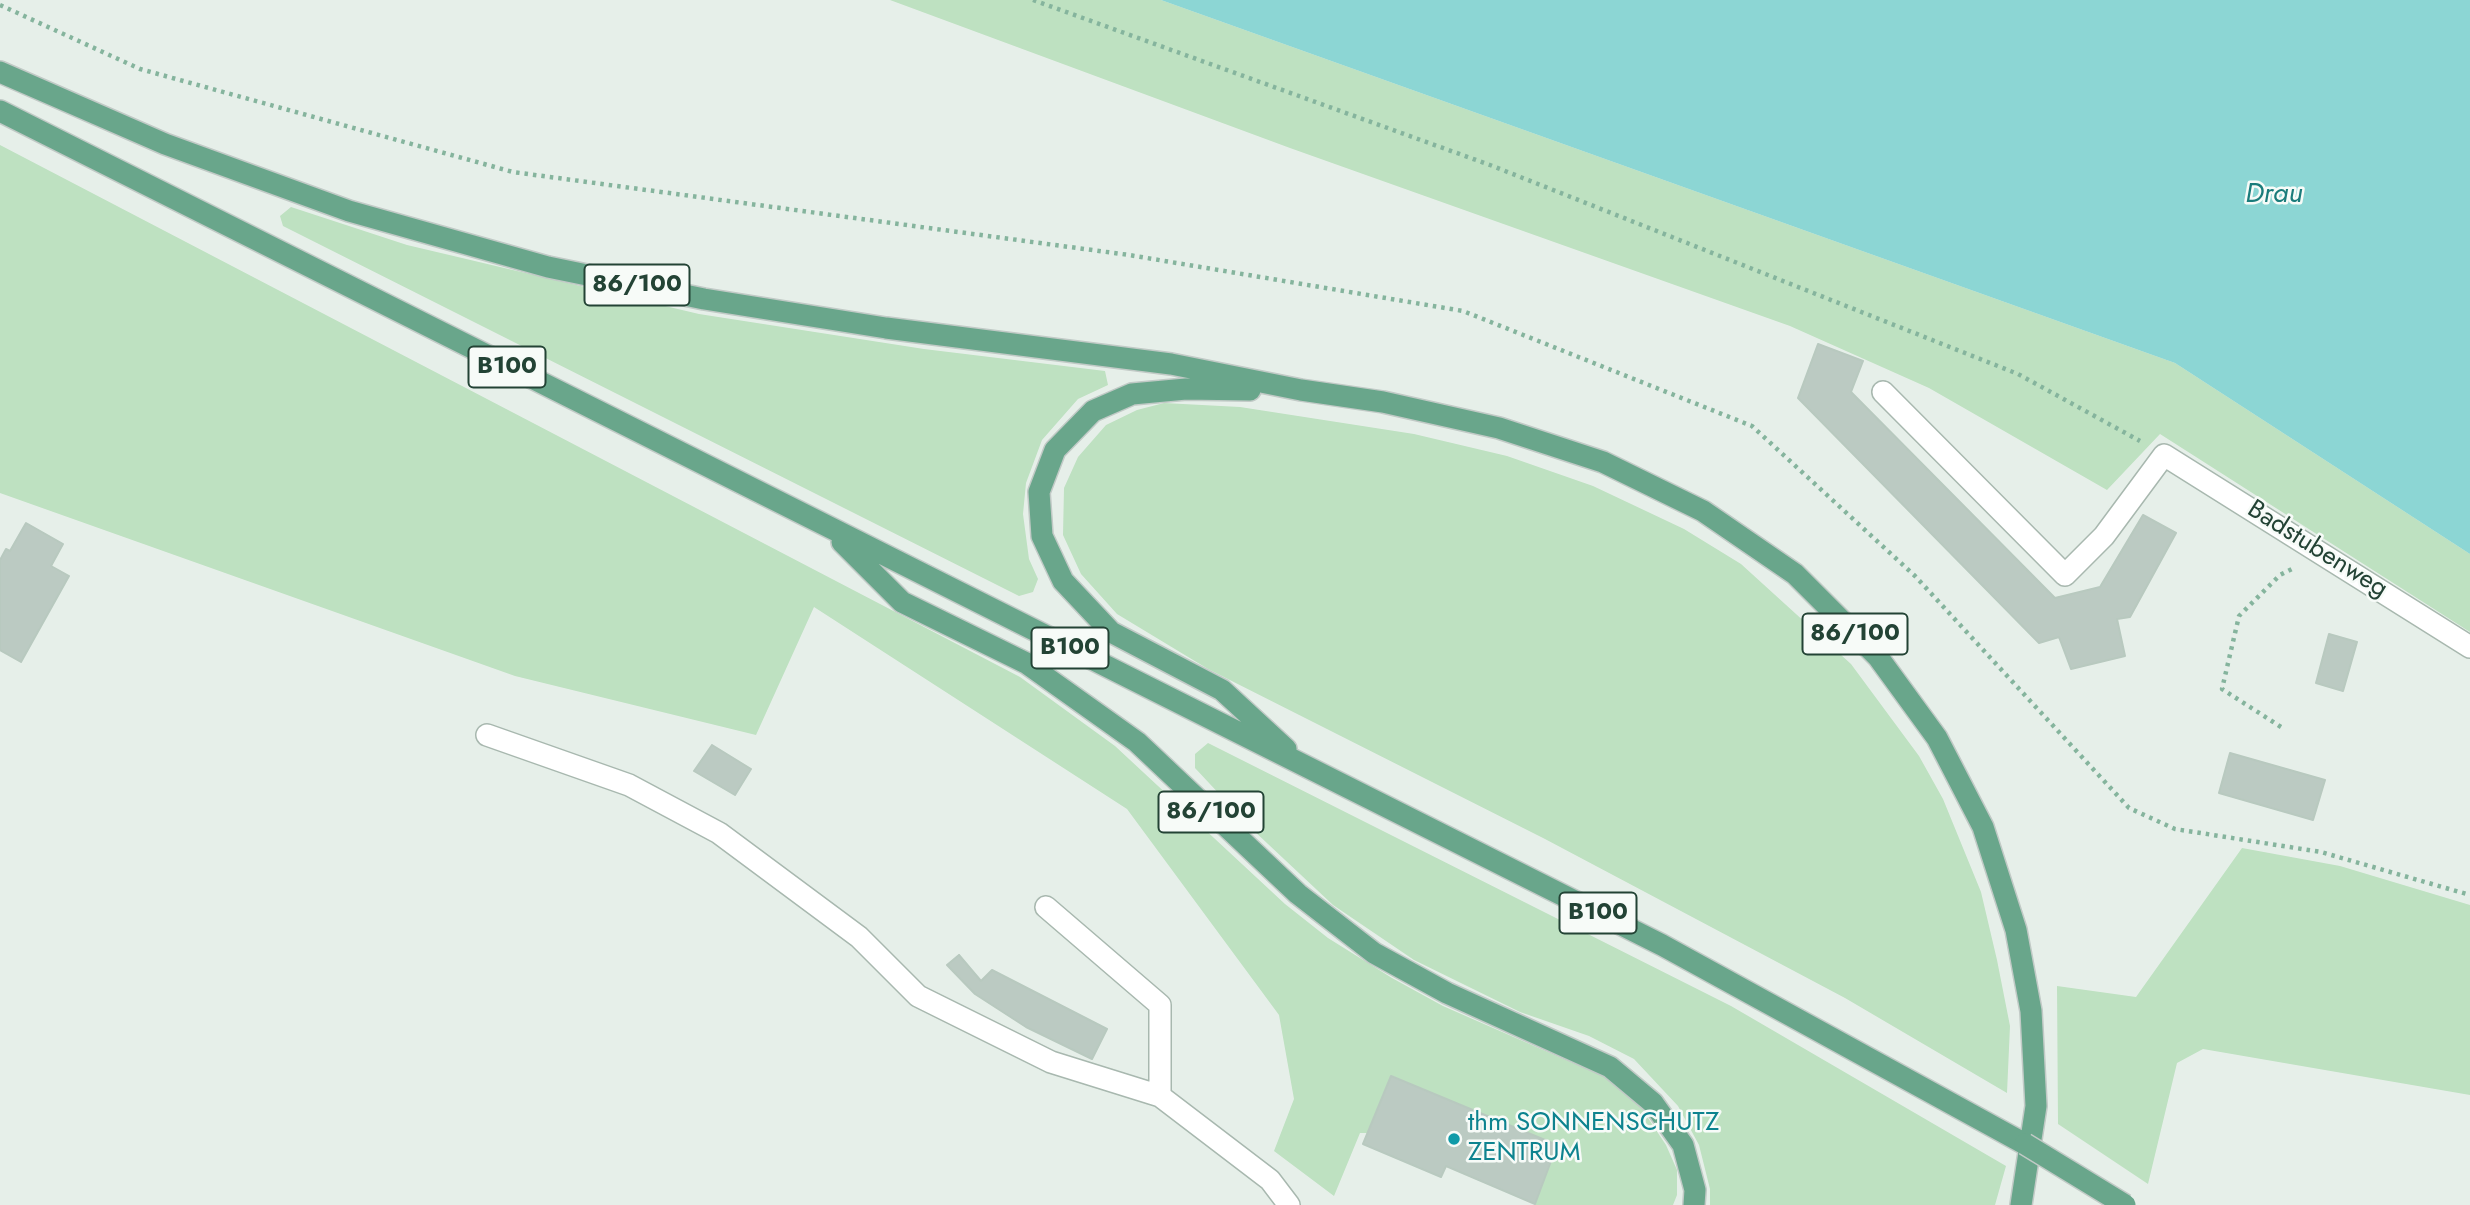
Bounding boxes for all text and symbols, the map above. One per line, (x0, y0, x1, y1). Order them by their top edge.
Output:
water label: Drau (2245, 178, 2303, 212)
road number: 86/100 (584, 264, 690, 306)
road number: B100 (468, 346, 546, 388)
street label: Badstubenweg (2241, 495, 2393, 605)
road number: 86/100 (1802, 614, 1908, 654)
road number: B100 (1032, 628, 1108, 668)
road number: 86/100 (1158, 792, 1264, 832)
road number: B100 (1560, 892, 1636, 933)
place label: thm SONNENSCHUTZ ZENTRUM (1468, 1108, 1719, 1170)
marker: thm SONNENSCHUTZ ZENTRUM (1446, 1131, 1462, 1147)

